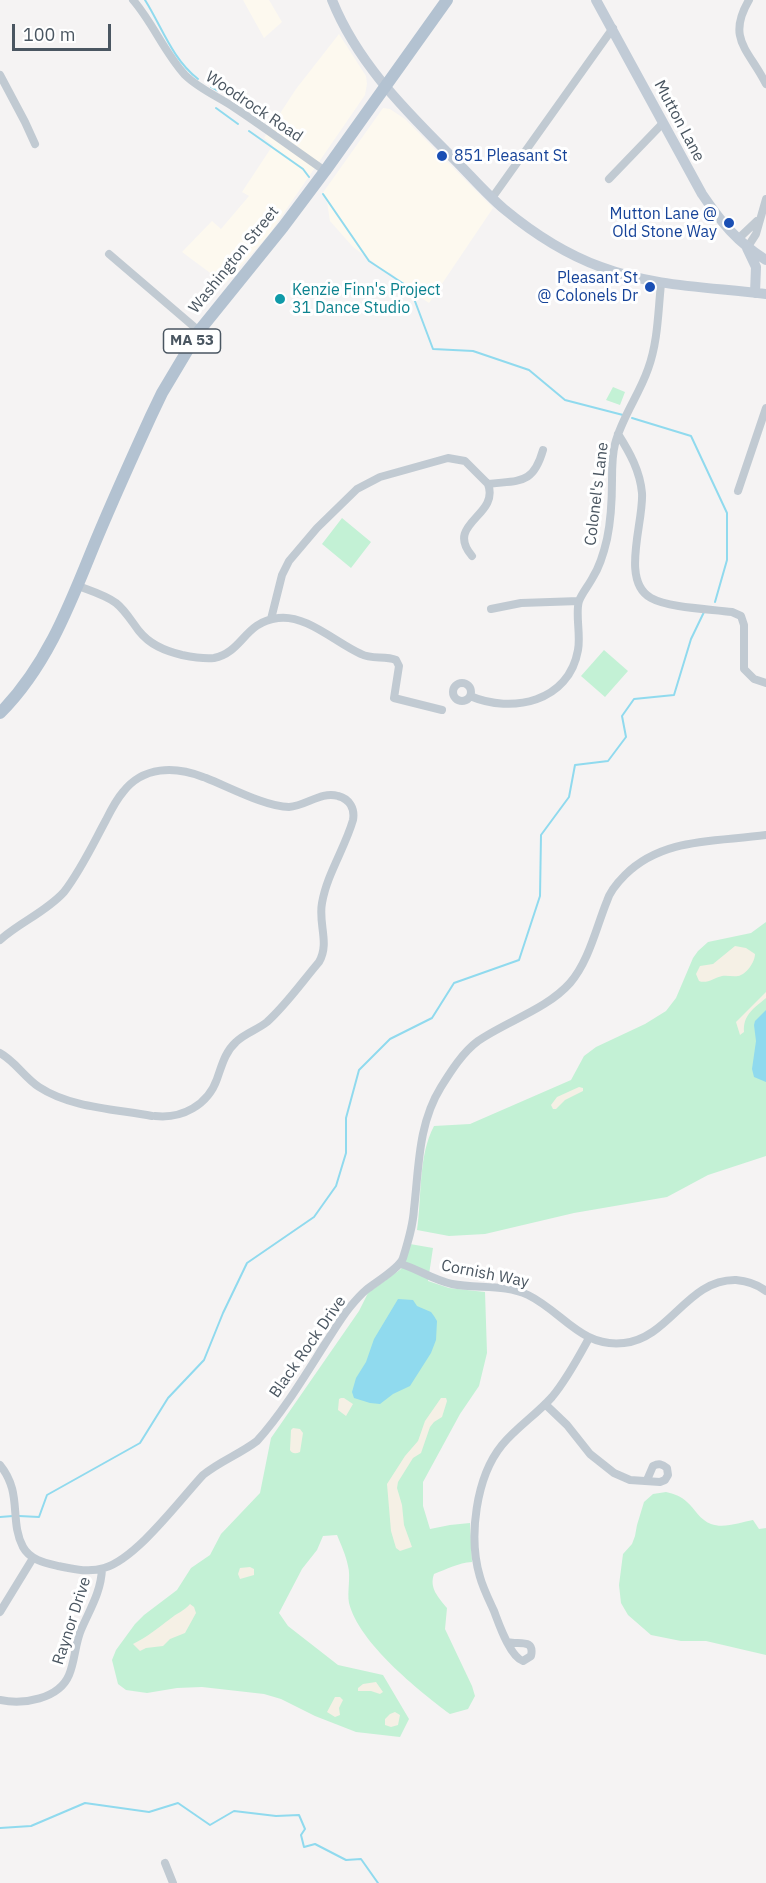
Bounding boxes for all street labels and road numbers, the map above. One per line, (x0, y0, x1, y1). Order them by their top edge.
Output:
street label: Woodrock Road (202, 67, 306, 147)
street label: Mutton Lane (650, 77, 708, 165)
street label: Washington Street (185, 203, 283, 317)
road number: MA 53 (164, 329, 220, 353)
street label: Colonel's Lane (581, 441, 613, 547)
street label: Cornish Way (439, 1256, 531, 1292)
street label: Black Rock Drive (266, 1292, 350, 1402)
street label: Raynor Drive (49, 1575, 95, 1667)

